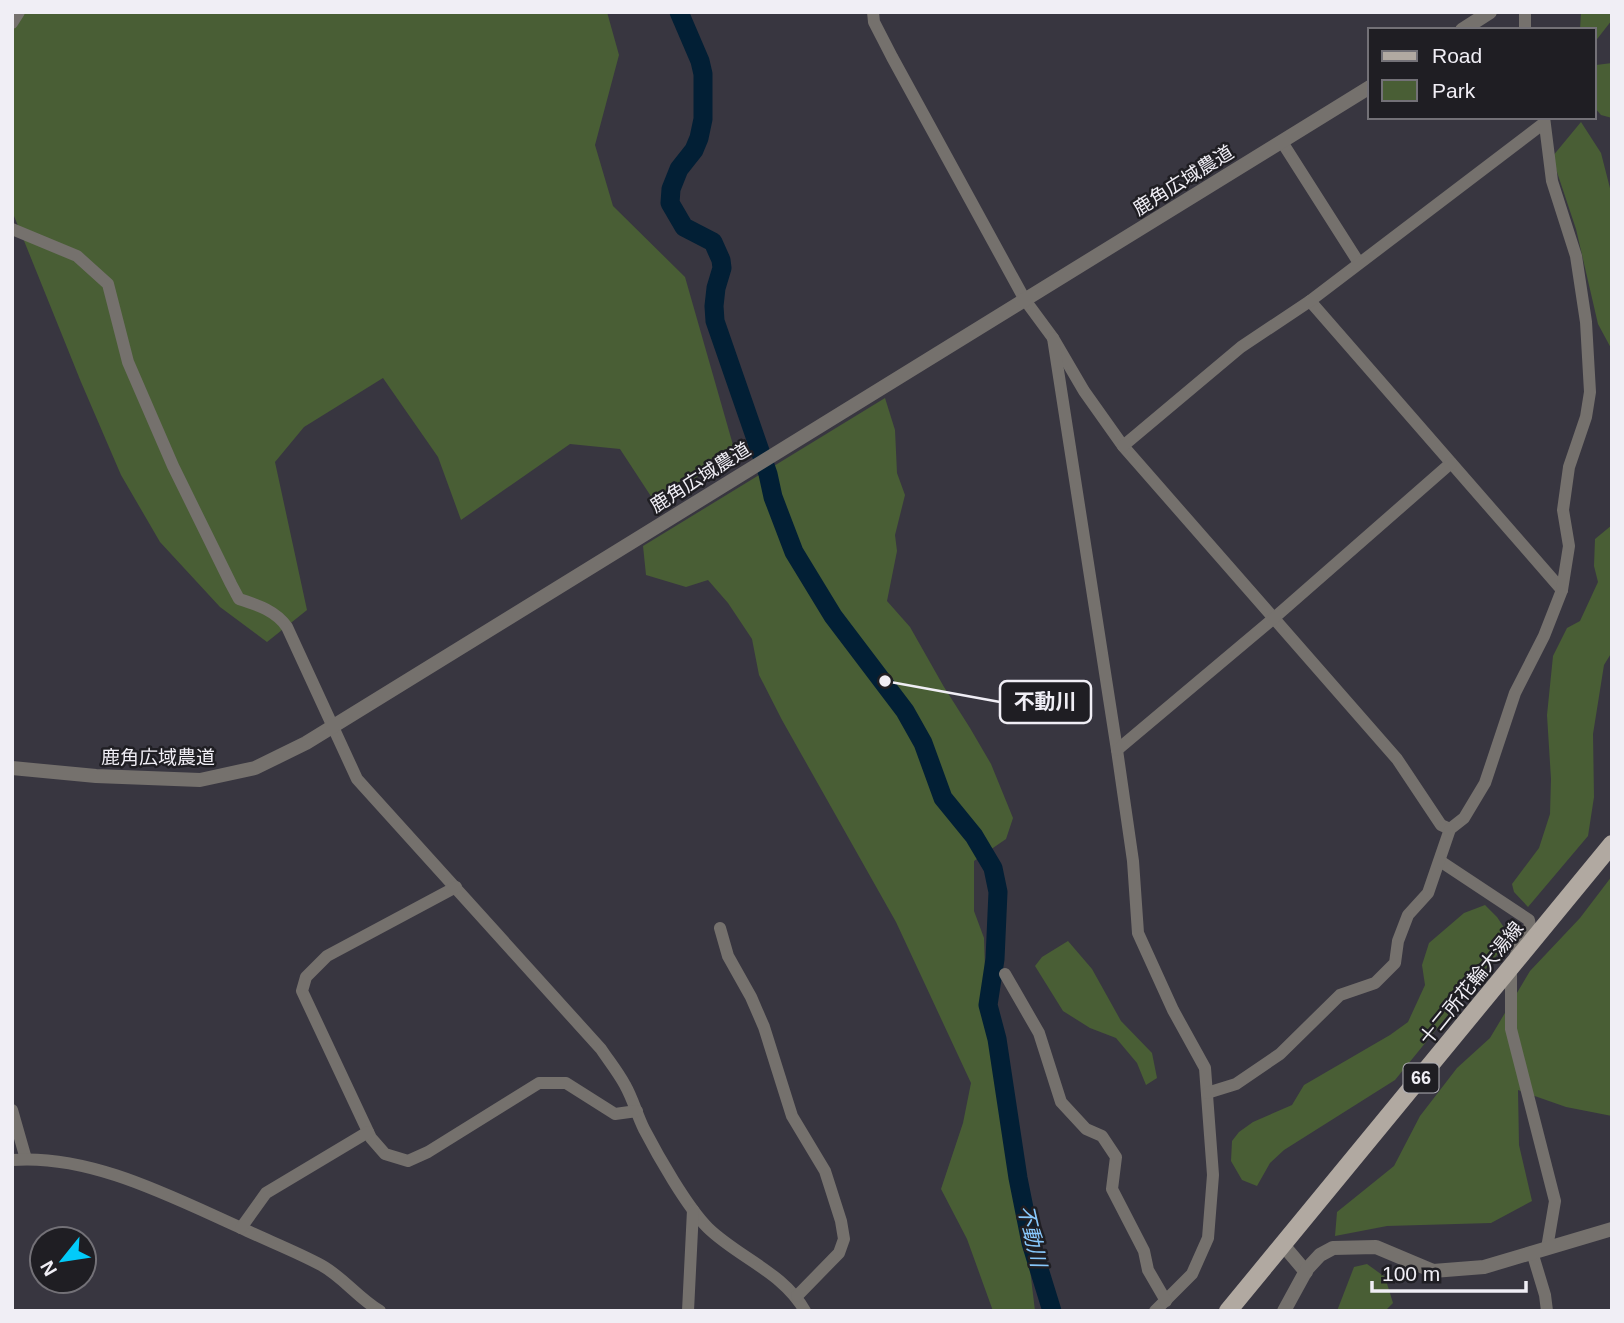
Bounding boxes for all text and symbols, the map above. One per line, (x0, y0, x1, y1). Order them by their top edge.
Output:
legend (1368, 28, 1596, 119)
text: Road (1432, 44, 1482, 67)
text: Park (1432, 79, 1476, 102)
street label: 鹿角広域農道 (1129, 141, 1237, 220)
street label: 鹿角広域農道 (646, 438, 754, 517)
callout: 不動川 (1000, 681, 1091, 723)
text: 不動川 (1014, 690, 1077, 713)
street label: 鹿角広域農道 (101, 747, 215, 768)
street label: 十二所花輪大湯線 (1415, 918, 1527, 1049)
road number: 66 (1404, 1064, 1438, 1092)
water label: 不動川 (1014, 1203, 1051, 1271)
north arrow (28, 1225, 98, 1295)
scale bar (1372, 1250, 1526, 1294)
text: N (36, 1257, 61, 1279)
text: 100 m (1382, 1262, 1440, 1285)

